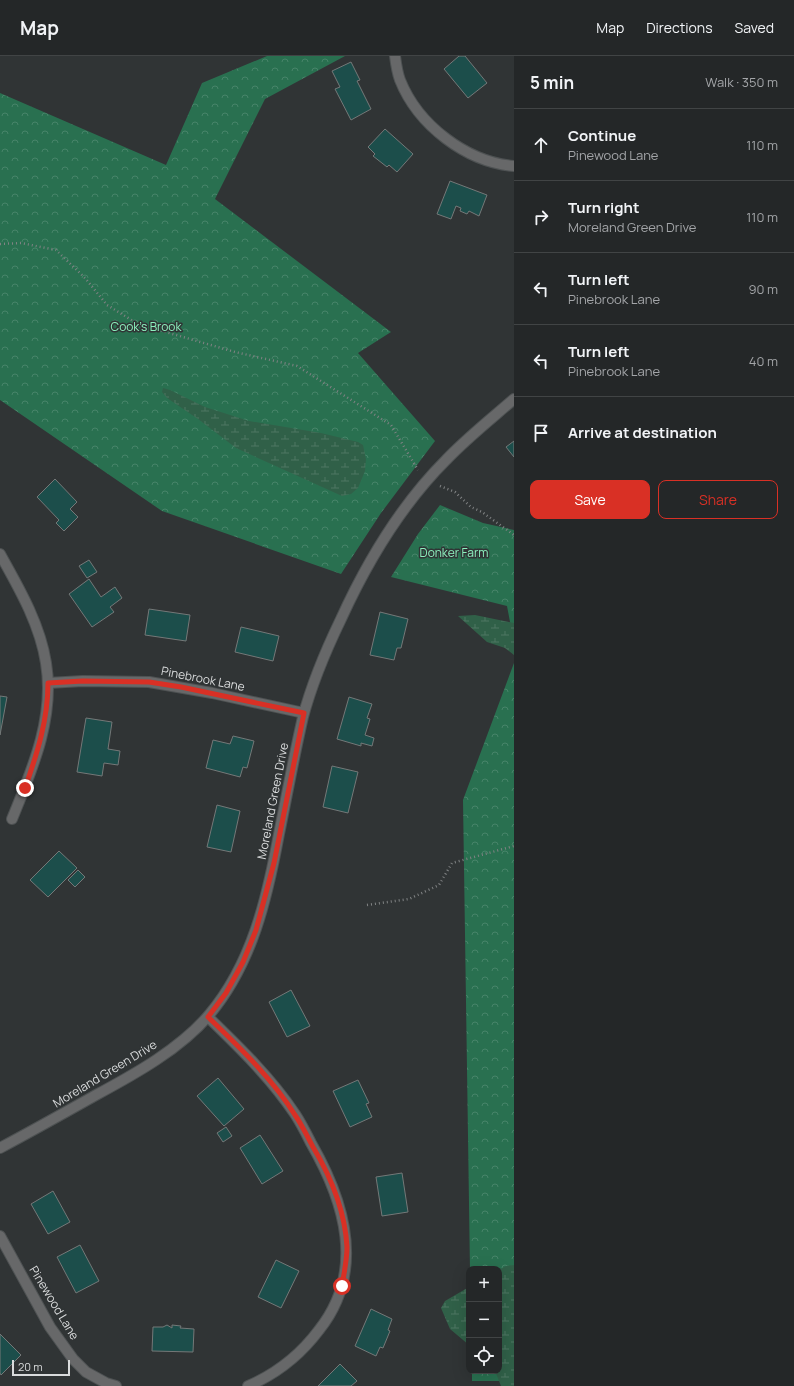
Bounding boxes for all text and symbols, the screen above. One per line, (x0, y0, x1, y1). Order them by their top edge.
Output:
text: Map (20, 15, 59, 41)
text: Map (596, 18, 624, 37)
text: Directions (646, 18, 713, 37)
text: Saved (735, 18, 774, 37)
text: 5 min (530, 71, 574, 94)
text: Walk · 350 m (705, 73, 778, 91)
text: Continue (568, 125, 636, 146)
icon: ahead (530, 134, 552, 156)
text: 110 m (746, 136, 778, 154)
text: Pinewood Lane (568, 146, 658, 164)
text: Turn right (568, 197, 639, 218)
icon: right (530, 206, 552, 228)
text: 110 m (746, 208, 778, 226)
text: Moreland Green Drive (568, 218, 696, 236)
text: Turn left (568, 269, 630, 290)
icon: left (530, 278, 552, 300)
text: 90 m (748, 280, 778, 298)
text: Pinebrook Lane (568, 290, 660, 308)
park label: Cook's Brook (111, 318, 182, 335)
text: Turn left (568, 341, 630, 362)
icon: left (530, 350, 552, 372)
text: 40 m (749, 352, 778, 370)
text: Pinebrook Lane (568, 362, 660, 380)
icon: arrive (530, 422, 552, 444)
text: Arrive at destination (568, 422, 717, 443)
button: Save (530, 480, 650, 519)
button: Share (658, 480, 778, 519)
park label: Donker Farm (420, 544, 488, 561)
street label: Pinebrook Lane (160, 662, 246, 695)
street label: Moreland Green Drive (253, 741, 292, 861)
route end (16, 779, 34, 797)
street label: Moreland Green Drive (50, 1036, 160, 1111)
street label: Pinewood Lane (26, 1263, 83, 1343)
map controls (466, 1266, 502, 1374)
button: + (466, 1266, 502, 1302)
route start (333, 1277, 351, 1295)
button: − (466, 1302, 502, 1338)
button: locate (466, 1338, 502, 1374)
scale bar (12, 1358, 70, 1377)
text: 20 m (18, 1359, 43, 1374)

